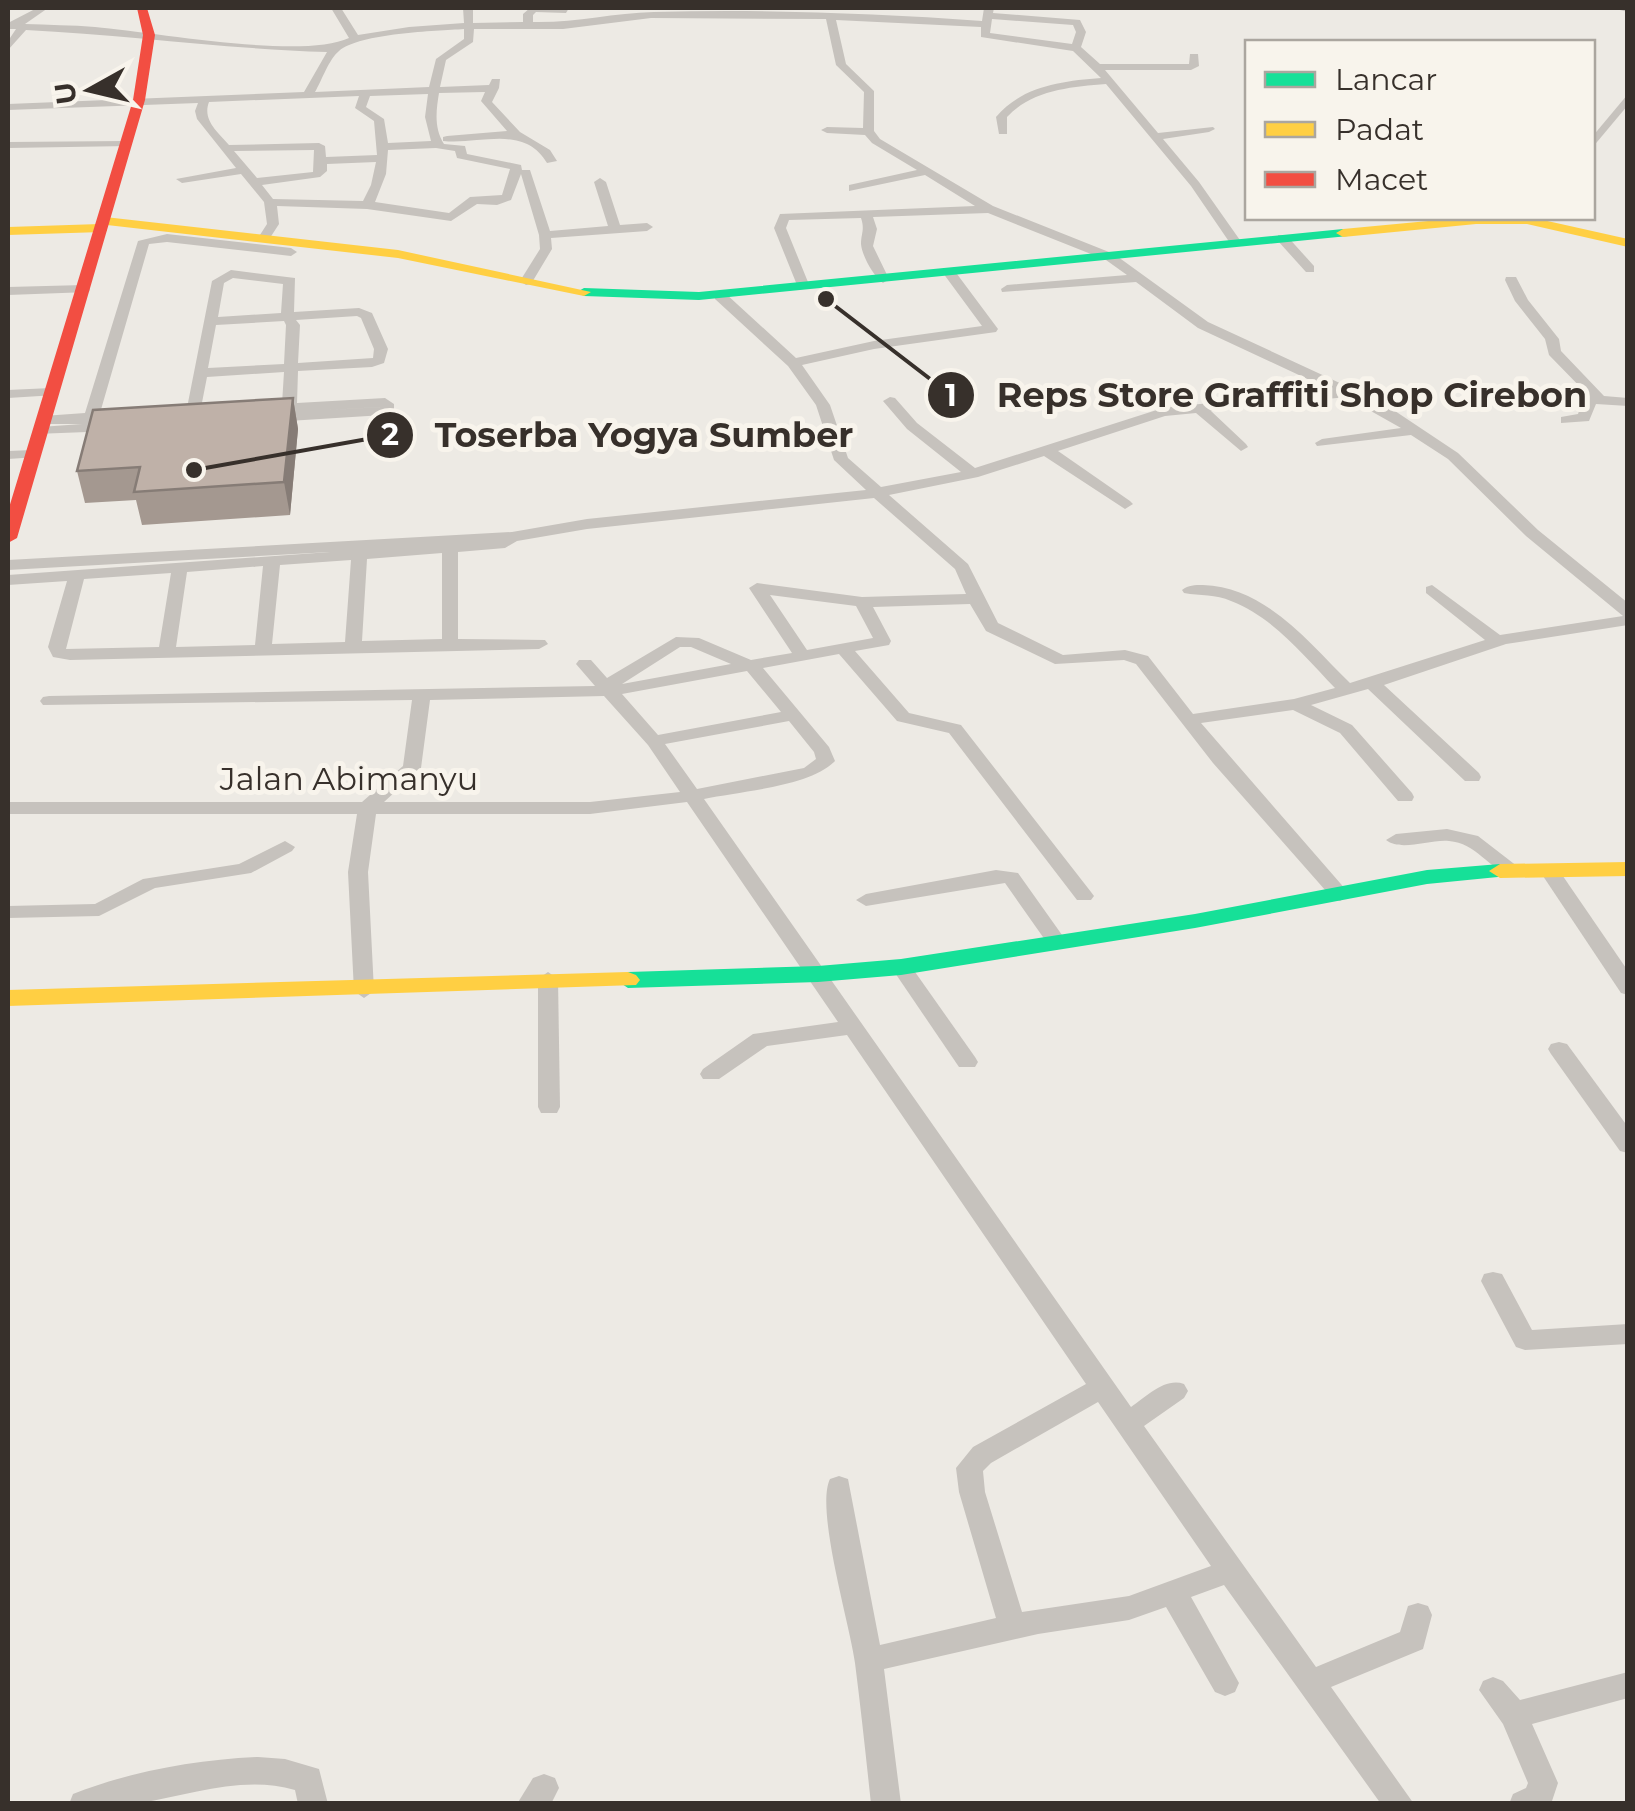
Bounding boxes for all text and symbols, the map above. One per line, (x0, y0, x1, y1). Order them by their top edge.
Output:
north arrow (40, 40, 140, 140)
legend (1245, 40, 1595, 220)
text: Lancar (1335, 61, 1437, 98)
text: U (47, 80, 84, 107)
text: Padat (1335, 111, 1424, 148)
text: Macet (1335, 161, 1428, 198)
callout: Reps Store Graffiti Shop Cirebon (926, 363, 1607, 428)
text: Reps Store Graffiti Shop Cirebon (997, 373, 1587, 416)
text: 1 (945, 377, 957, 414)
callout: Toserba Yogya Sumber (365, 402, 874, 467)
text: Toserba Yogya Sumber (435, 413, 853, 456)
text: 2 (381, 416, 399, 453)
street label: Jalan Abimanyu (219, 759, 478, 798)

